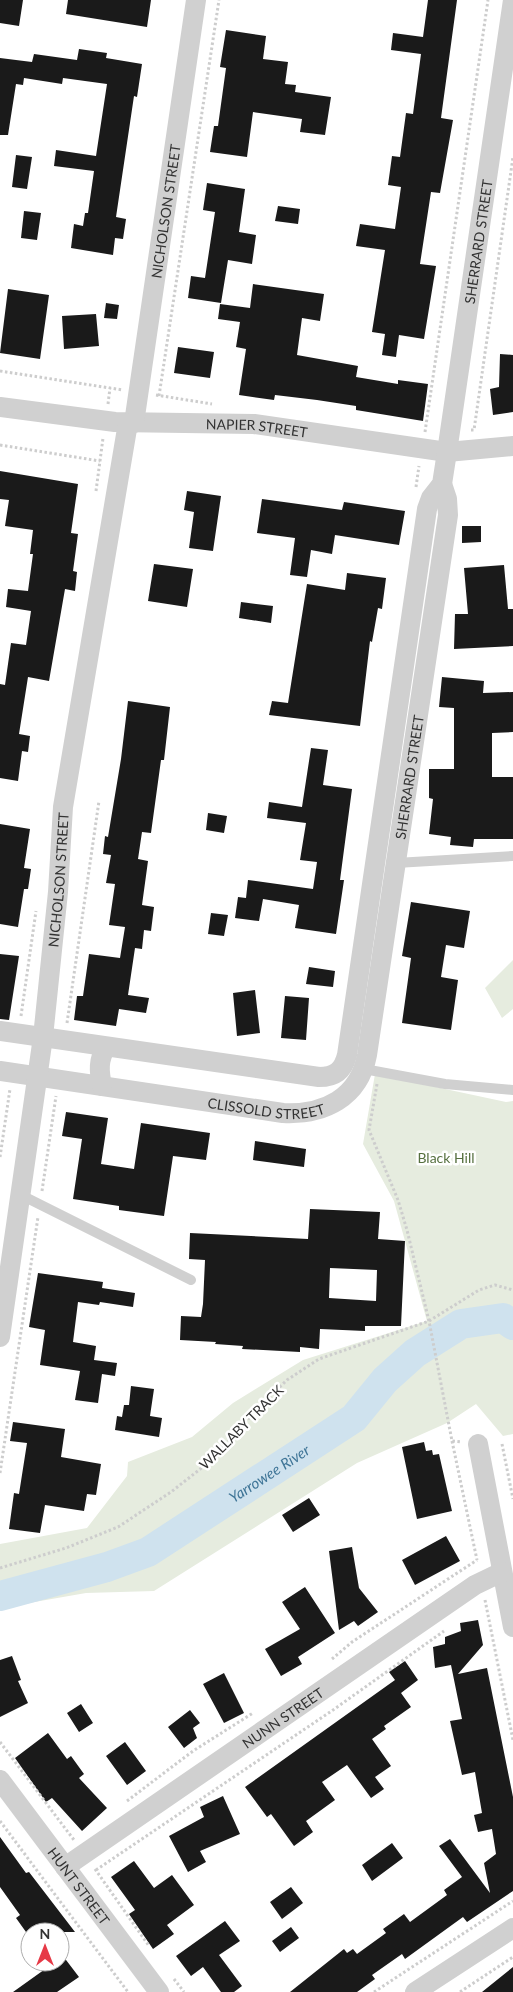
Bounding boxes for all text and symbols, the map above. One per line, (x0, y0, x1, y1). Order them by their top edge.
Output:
street label: NICHOLSON STREET (147, 142, 183, 279)
street label: SHERRARD STREET (460, 177, 495, 305)
street label: NAPIER STREET (206, 415, 309, 440)
street label: SHERRARD STREET (391, 713, 427, 840)
street label: NICHOLSON STREET (44, 811, 71, 948)
street label: CLISSOLD STREET (207, 1093, 327, 1122)
park label: Black Hill (417, 1149, 475, 1166)
street label: WALLABY TRACK (195, 1381, 287, 1473)
water label: Yarrowee River (225, 1440, 314, 1506)
street label: NUNN STREET (238, 1683, 327, 1751)
street label: HUNT STREET (45, 1844, 114, 1928)
north arrow (20, 1922, 70, 1972)
text: N (40, 1925, 50, 1942)

